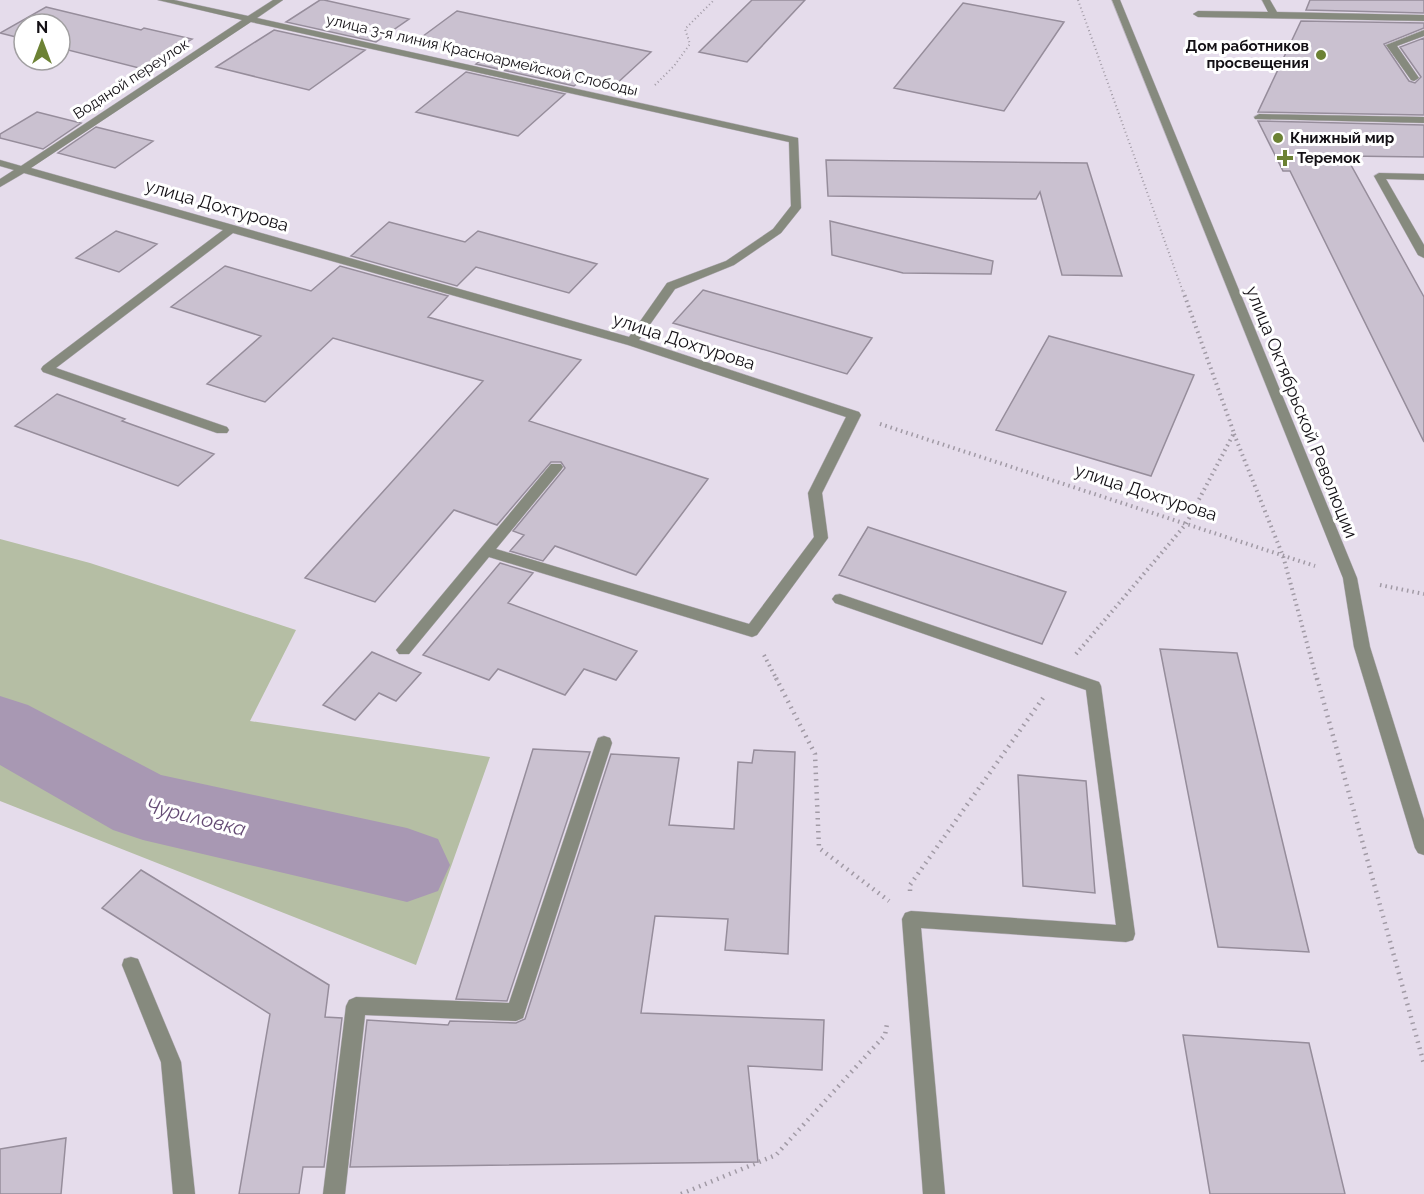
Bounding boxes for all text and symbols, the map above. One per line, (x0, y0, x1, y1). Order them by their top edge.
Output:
street label: улица 3-я линия Красноармейской Слободы (324, 10, 640, 100)
north arrow (12, 12, 72, 72)
text: N (36, 18, 48, 37)
street label: Водяной переулок (70, 35, 192, 123)
place label: Дом работников просвещения (1186, 37, 1309, 72)
marker: Дом работников просвещения (1314, 48, 1328, 62)
place label: Книжный мир (1290, 129, 1395, 147)
marker: Книжный мир (1271, 131, 1285, 145)
place label: Теремок (1297, 149, 1361, 167)
marker: Теремок (1278, 151, 1292, 165)
street label: улица Дохтурова (143, 174, 291, 236)
street label: улица Октябрьской Революции (1242, 283, 1362, 541)
street label: улица Дохтурова (610, 308, 758, 374)
street label: улица Дохтурова (1072, 459, 1220, 525)
water label: Чуриловка (144, 793, 248, 841)

